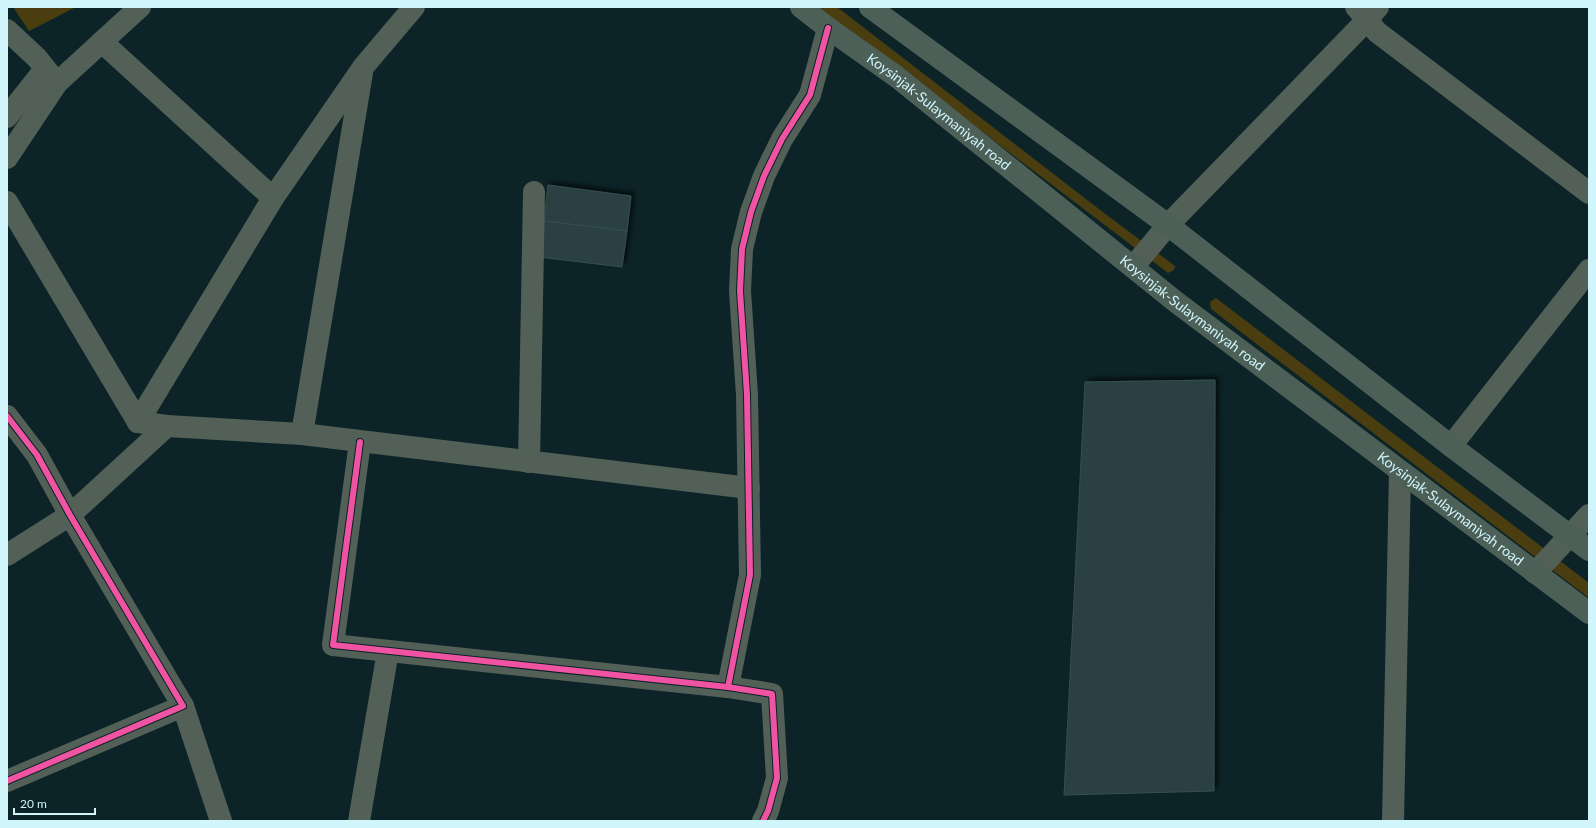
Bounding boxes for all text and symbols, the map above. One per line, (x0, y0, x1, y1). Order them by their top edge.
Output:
street label: Koysinjak-Sulaymaniyah road (864, 49, 1014, 173)
street label: Koysinjak-Sulaymaniyah road (1117, 251, 1268, 374)
street label: Koysinjak-Sulaymaniyah road (1375, 448, 1527, 569)
scale bar (14, 790, 95, 816)
text: 20 m (20, 796, 47, 811)

